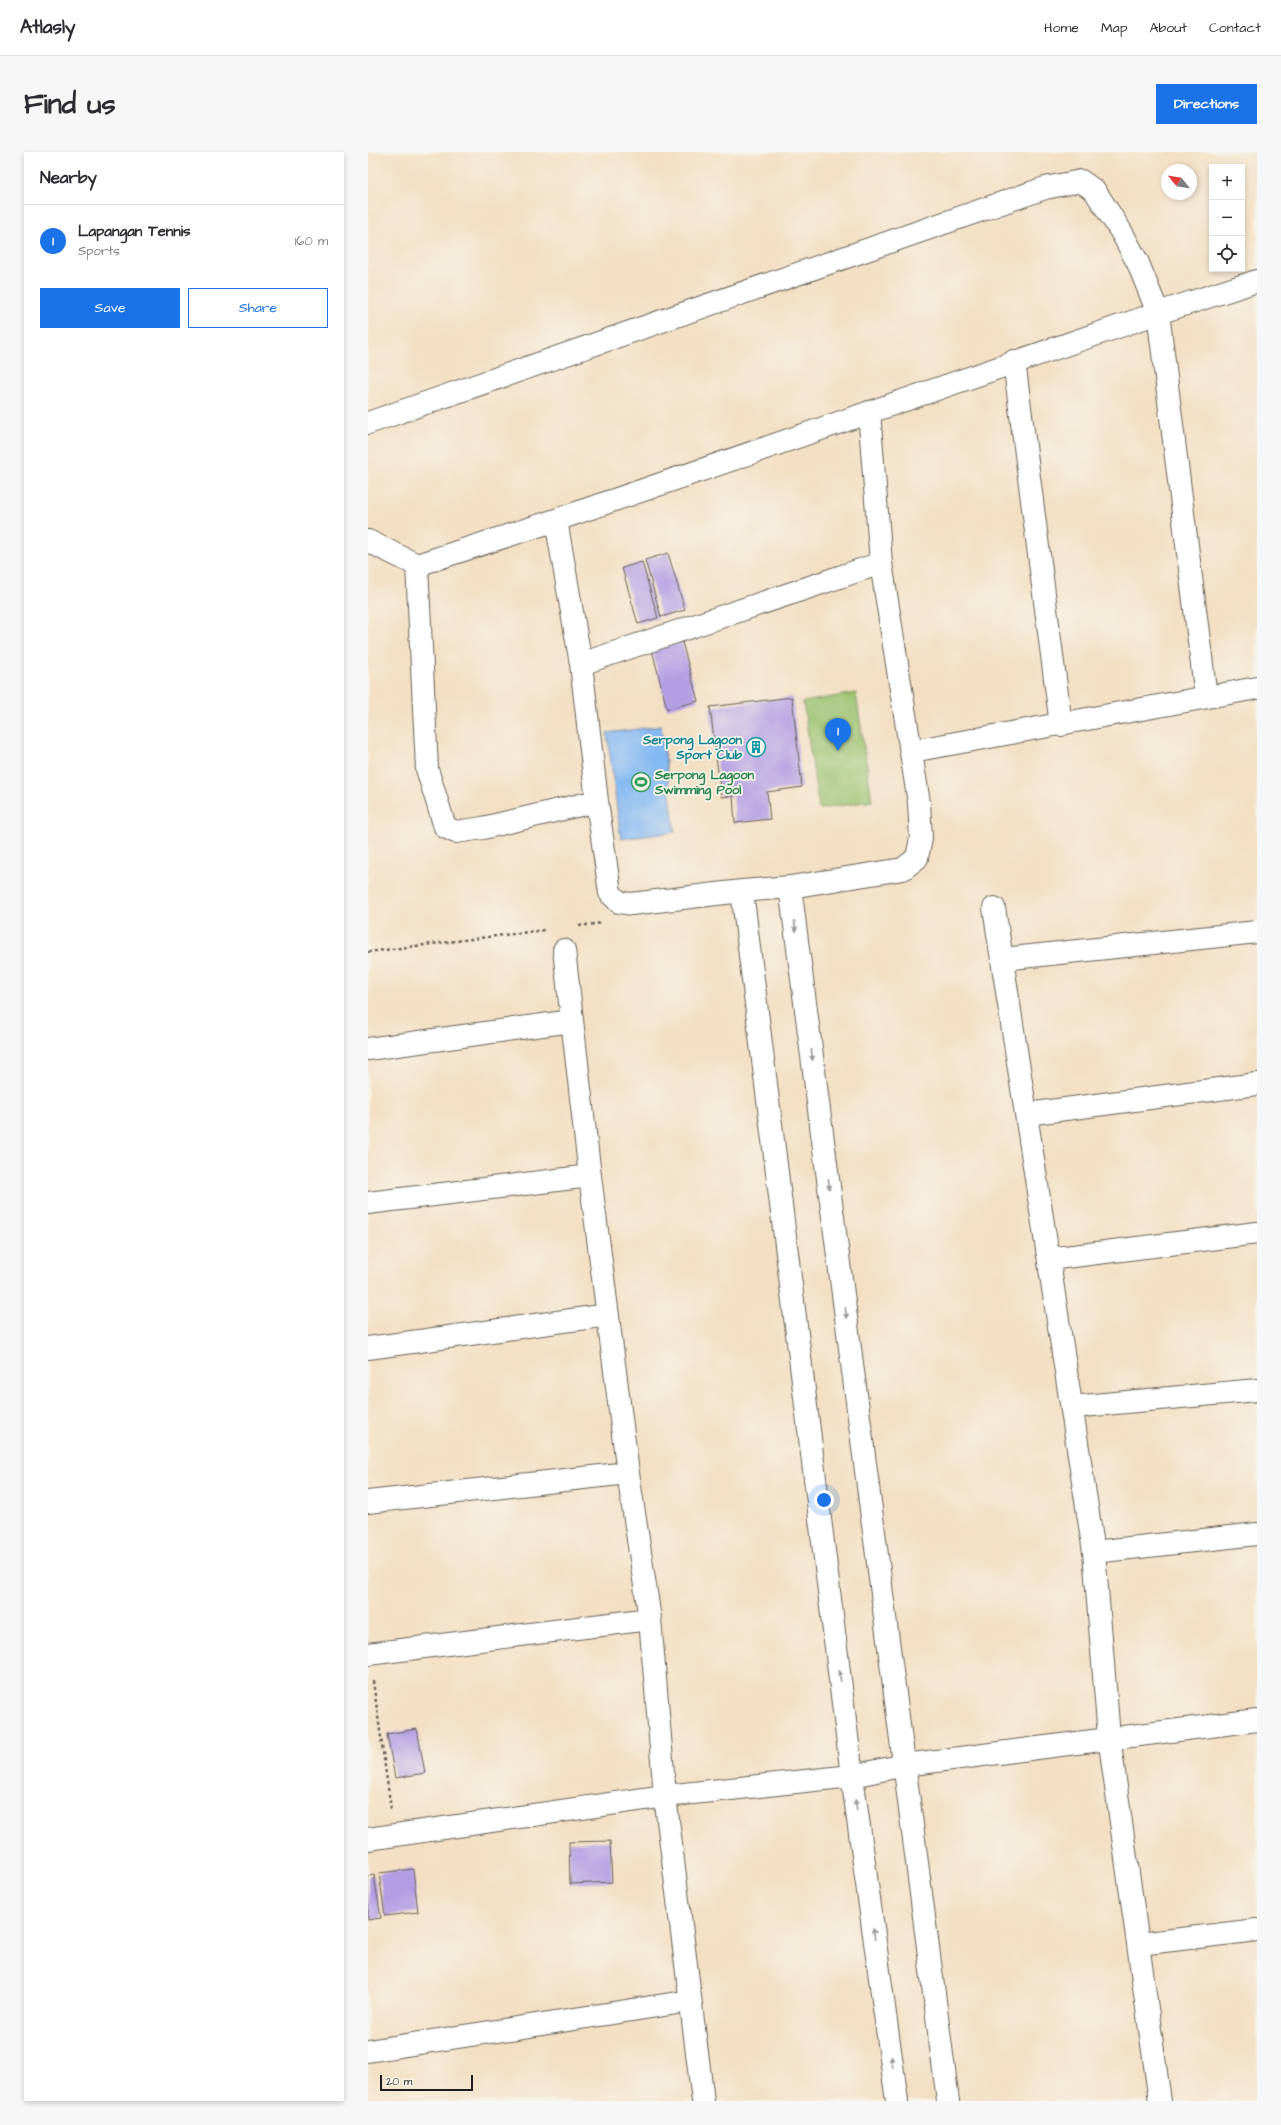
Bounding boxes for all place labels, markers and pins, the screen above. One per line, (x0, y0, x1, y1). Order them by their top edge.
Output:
pin: 1 (825, 718, 851, 751)
place label: Serpong Lagoon Sport Club (642, 731, 743, 765)
building icon: Serpong Lagoon Sport Club (745, 736, 767, 758)
place label: Serpong Lagoon Swimming Pool (654, 766, 754, 801)
sports icon: Serpong Lagoon Swimming Pool (630, 771, 652, 793)

